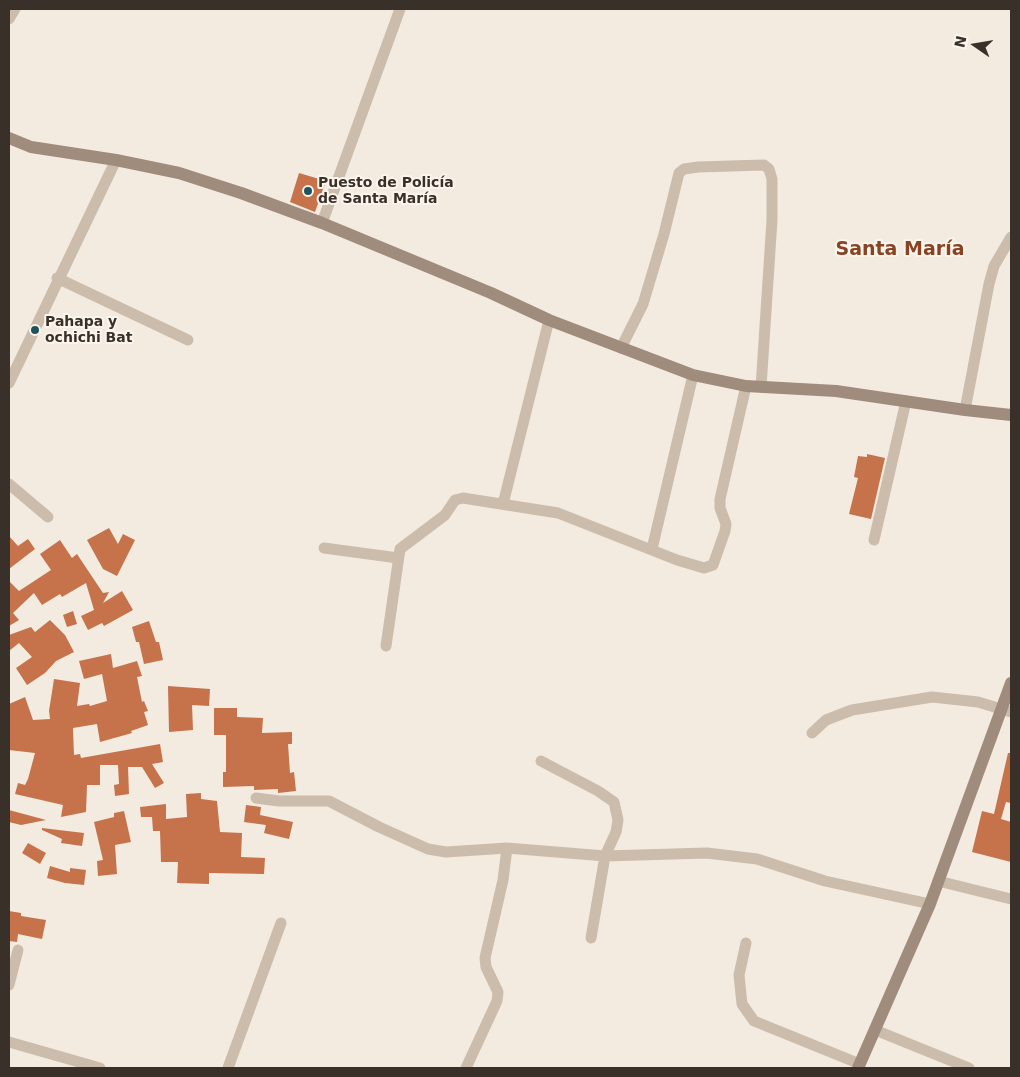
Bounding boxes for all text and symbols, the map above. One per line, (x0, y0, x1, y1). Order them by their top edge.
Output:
north arrow (950, 20, 1000, 70)
text: N (951, 34, 969, 49)
place label: Puesto de Policía de Santa María (318, 175, 454, 208)
marker: Puesto de Policía de Santa María (302, 185, 314, 197)
district label: Santa María (836, 239, 964, 261)
place label: Pahapa y ochichi Bat (45, 314, 132, 347)
marker: Pahapa y ochichi Bat (29, 324, 41, 336)

